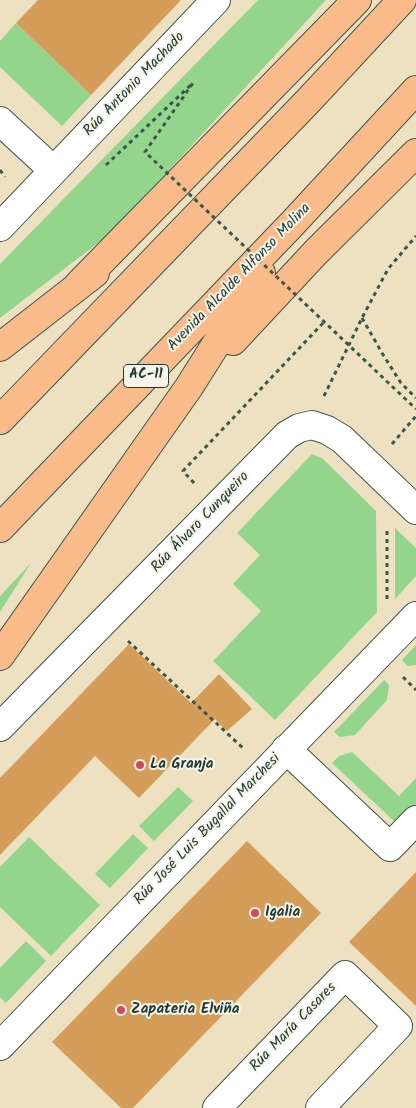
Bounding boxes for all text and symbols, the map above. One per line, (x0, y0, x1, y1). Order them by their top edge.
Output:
street label: Rúa Antonio Machado (81, 29, 189, 141)
street label: Avenida Alcalde Alfonso Molina (165, 201, 315, 355)
road number: AC-11 (124, 364, 168, 388)
street label: Rúa Álvaro Cunqueiro (148, 469, 254, 577)
street label: Rúa José Luis Bugallal Marchesi (131, 751, 285, 909)
place label: La Granja (150, 756, 214, 774)
marker: La Granja (134, 759, 146, 771)
place label: Igalia (265, 904, 300, 922)
marker: Igalia (249, 907, 261, 919)
street label: Rúa María Casares (247, 980, 341, 1076)
place label: Zapateria Elviña (131, 1001, 239, 1019)
marker: Zapateria Elviña (115, 1004, 127, 1016)

